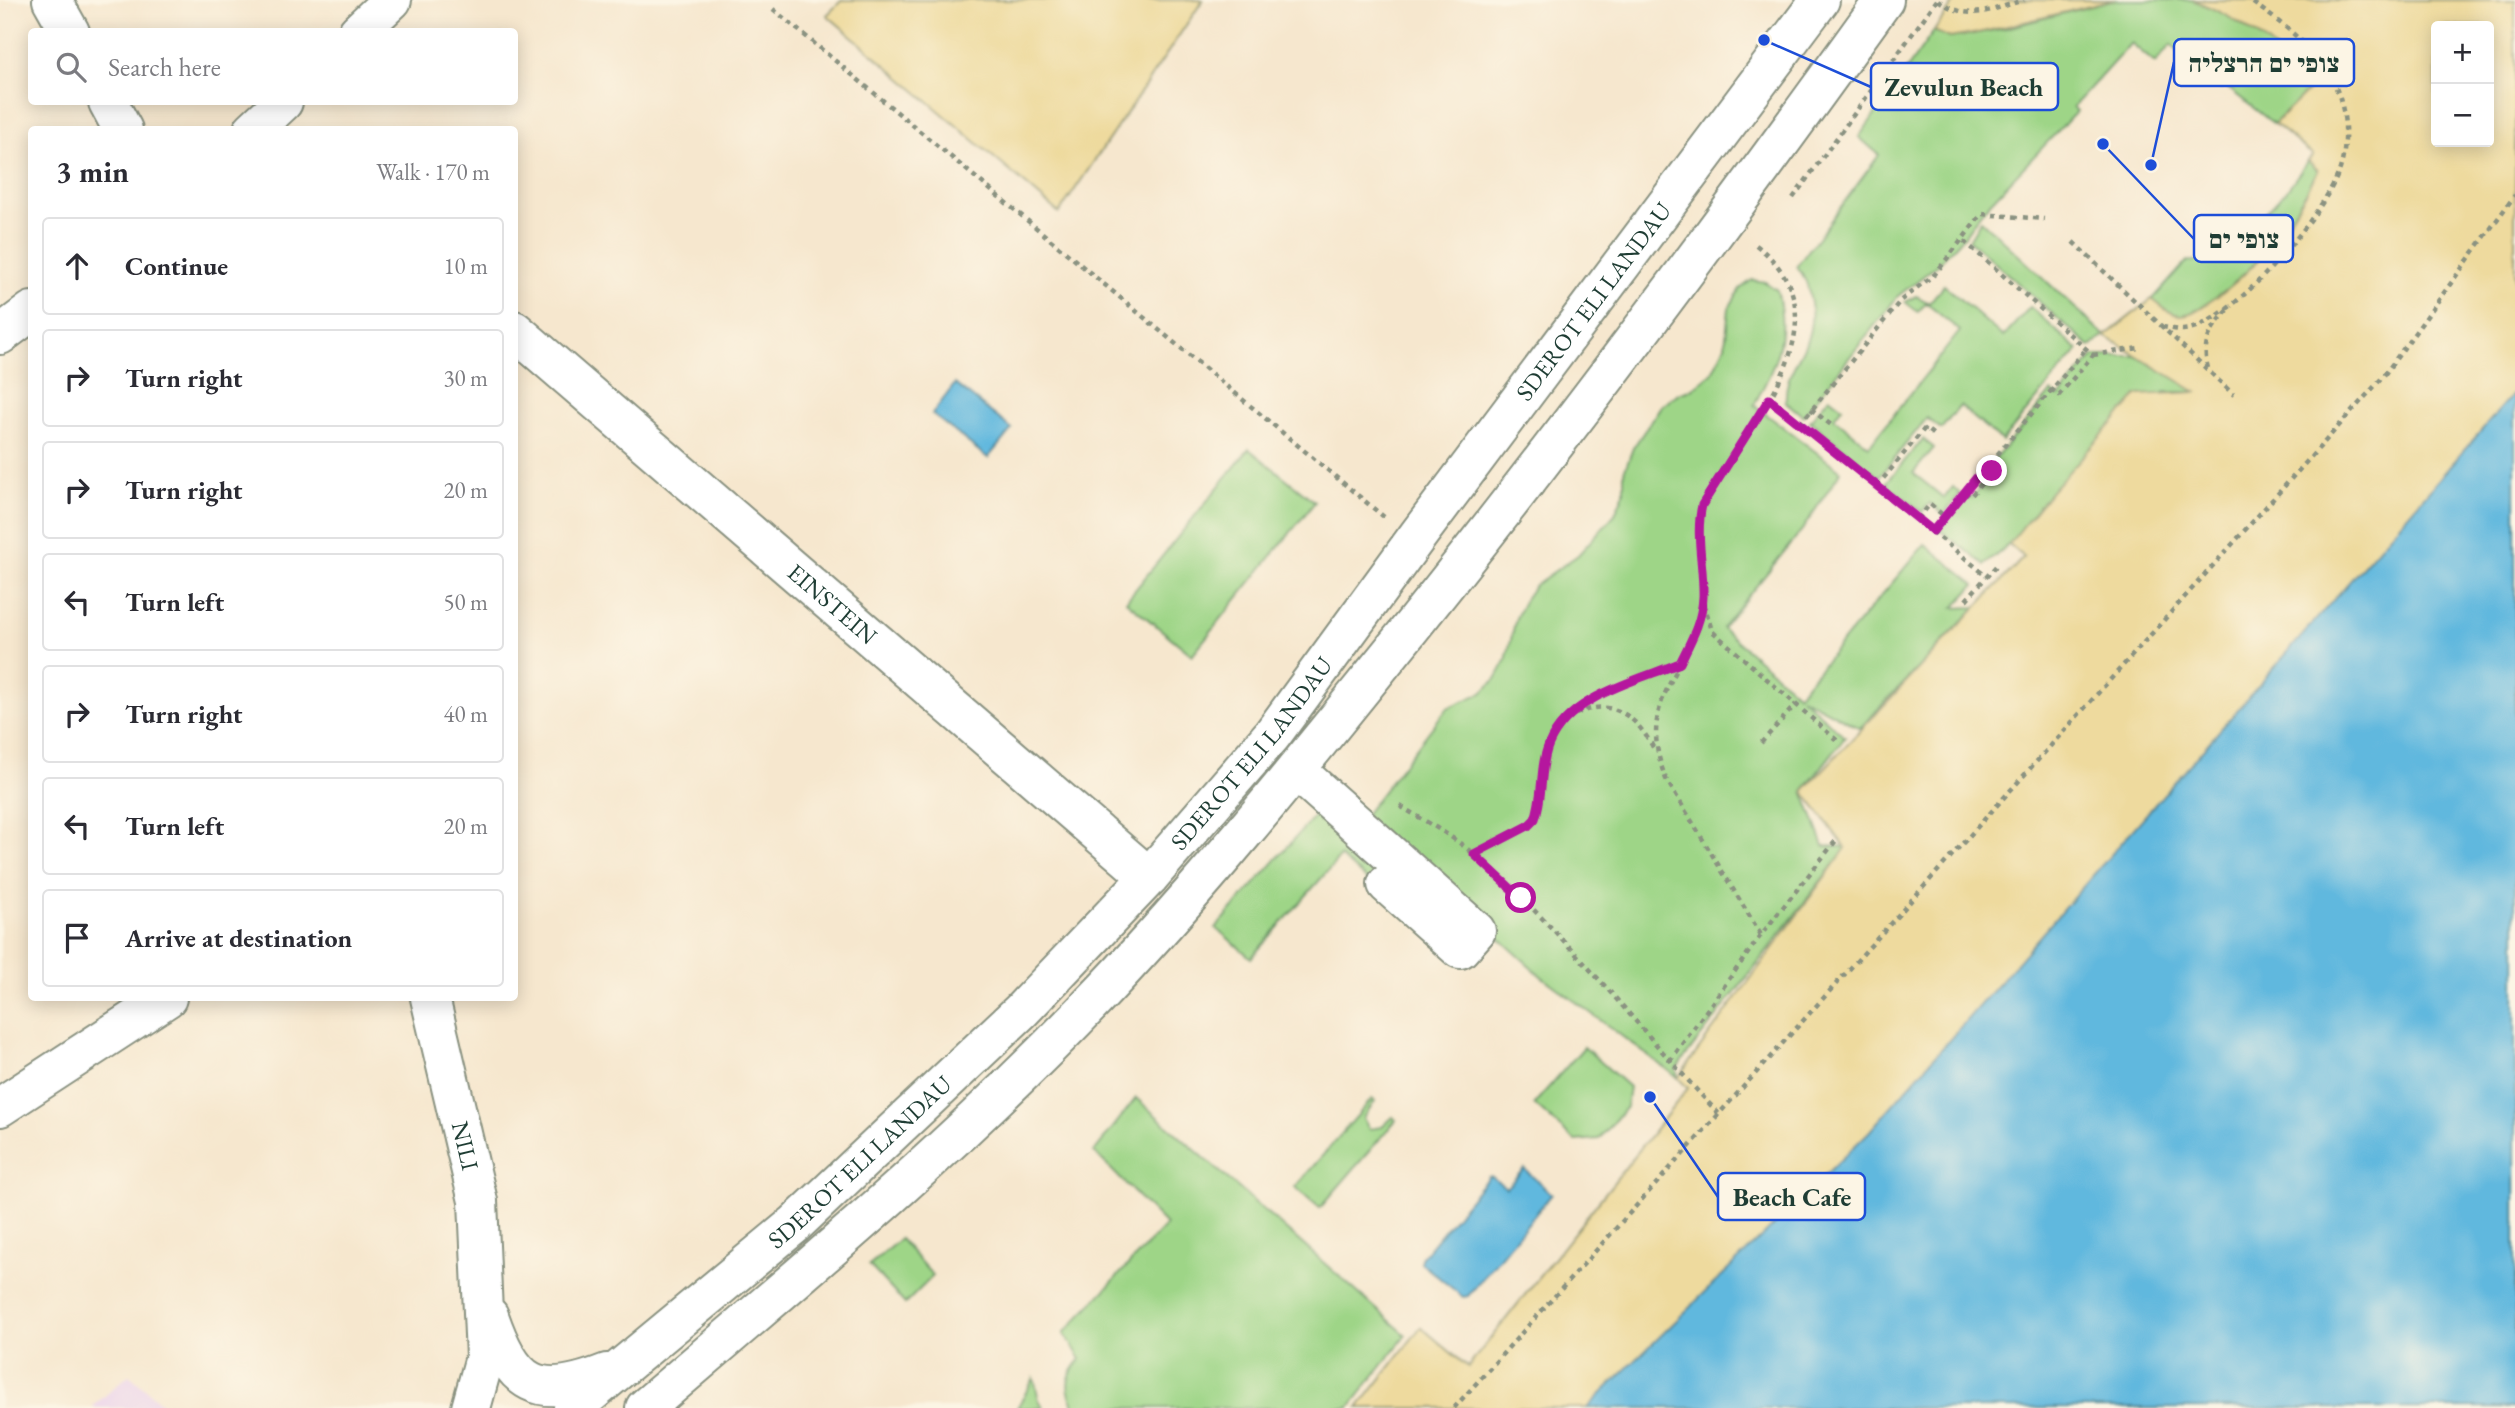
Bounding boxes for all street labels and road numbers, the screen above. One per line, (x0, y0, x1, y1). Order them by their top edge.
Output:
street label: SDEROT ELI LANDAU (1509, 195, 1678, 407)
street label: EINSTEIN (781, 557, 884, 651)
street label: SDEROT ELI LANDAU (1163, 650, 1339, 856)
street label: SDEROT ELI LANDAU (761, 1068, 958, 1255)
street label: NILI (445, 1118, 486, 1173)

